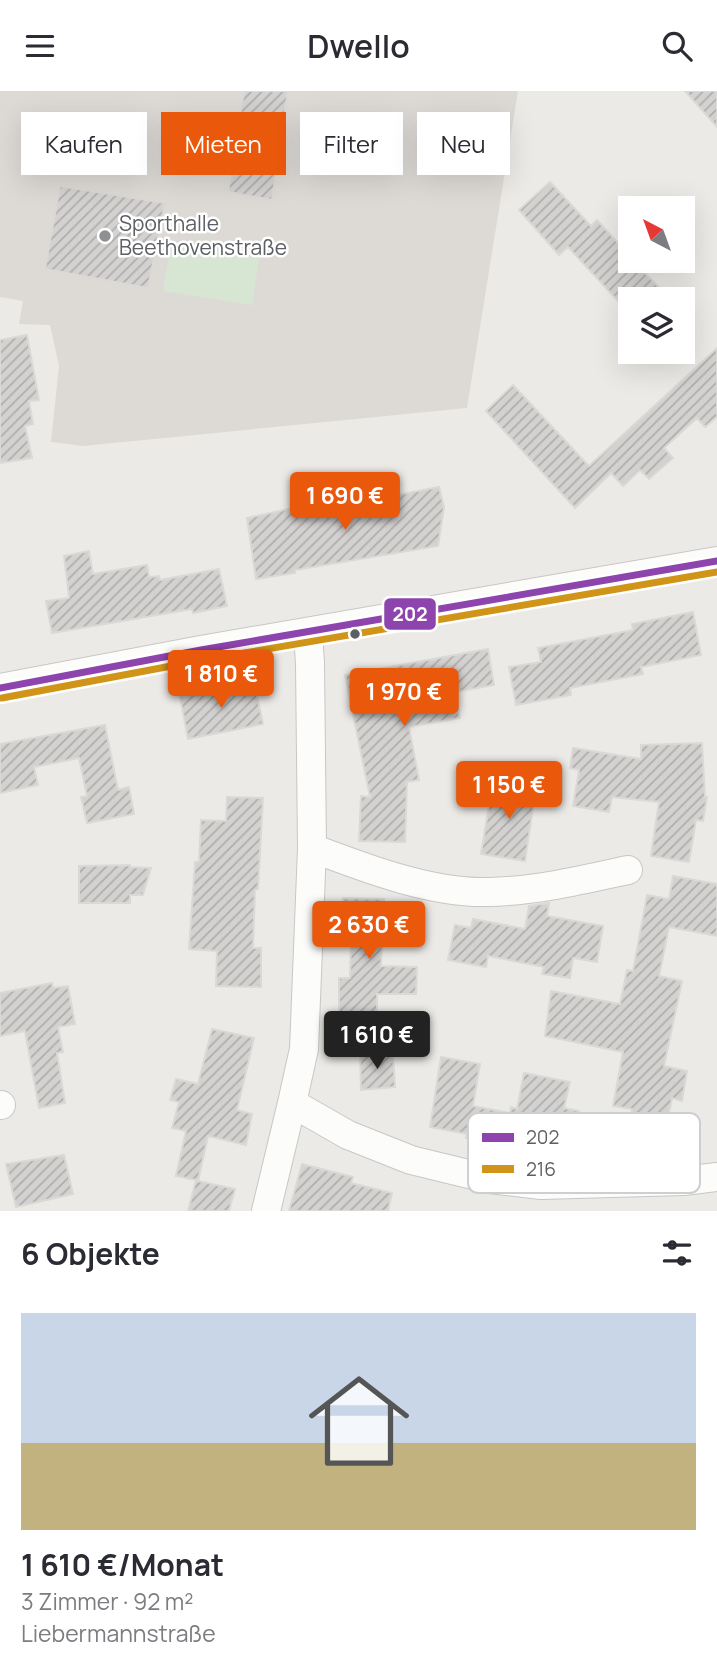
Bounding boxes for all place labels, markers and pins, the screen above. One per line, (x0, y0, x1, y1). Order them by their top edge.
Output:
place label: Sporthalle Beethovenstraße (119, 209, 287, 261)
marker: Sporthalle Beethovenstraße (97, 228, 113, 244)
pin: 1 690 € (280, 473, 410, 532)
unlabelled marker (348, 627, 362, 641)
pin: 1 810 € (156, 651, 286, 710)
pin: 1 970 € (339, 669, 469, 728)
pin: 1 150 € (444, 761, 574, 821)
pin: 2 630 € (304, 901, 434, 961)
pin: 1 610 € (312, 1011, 442, 1071)

